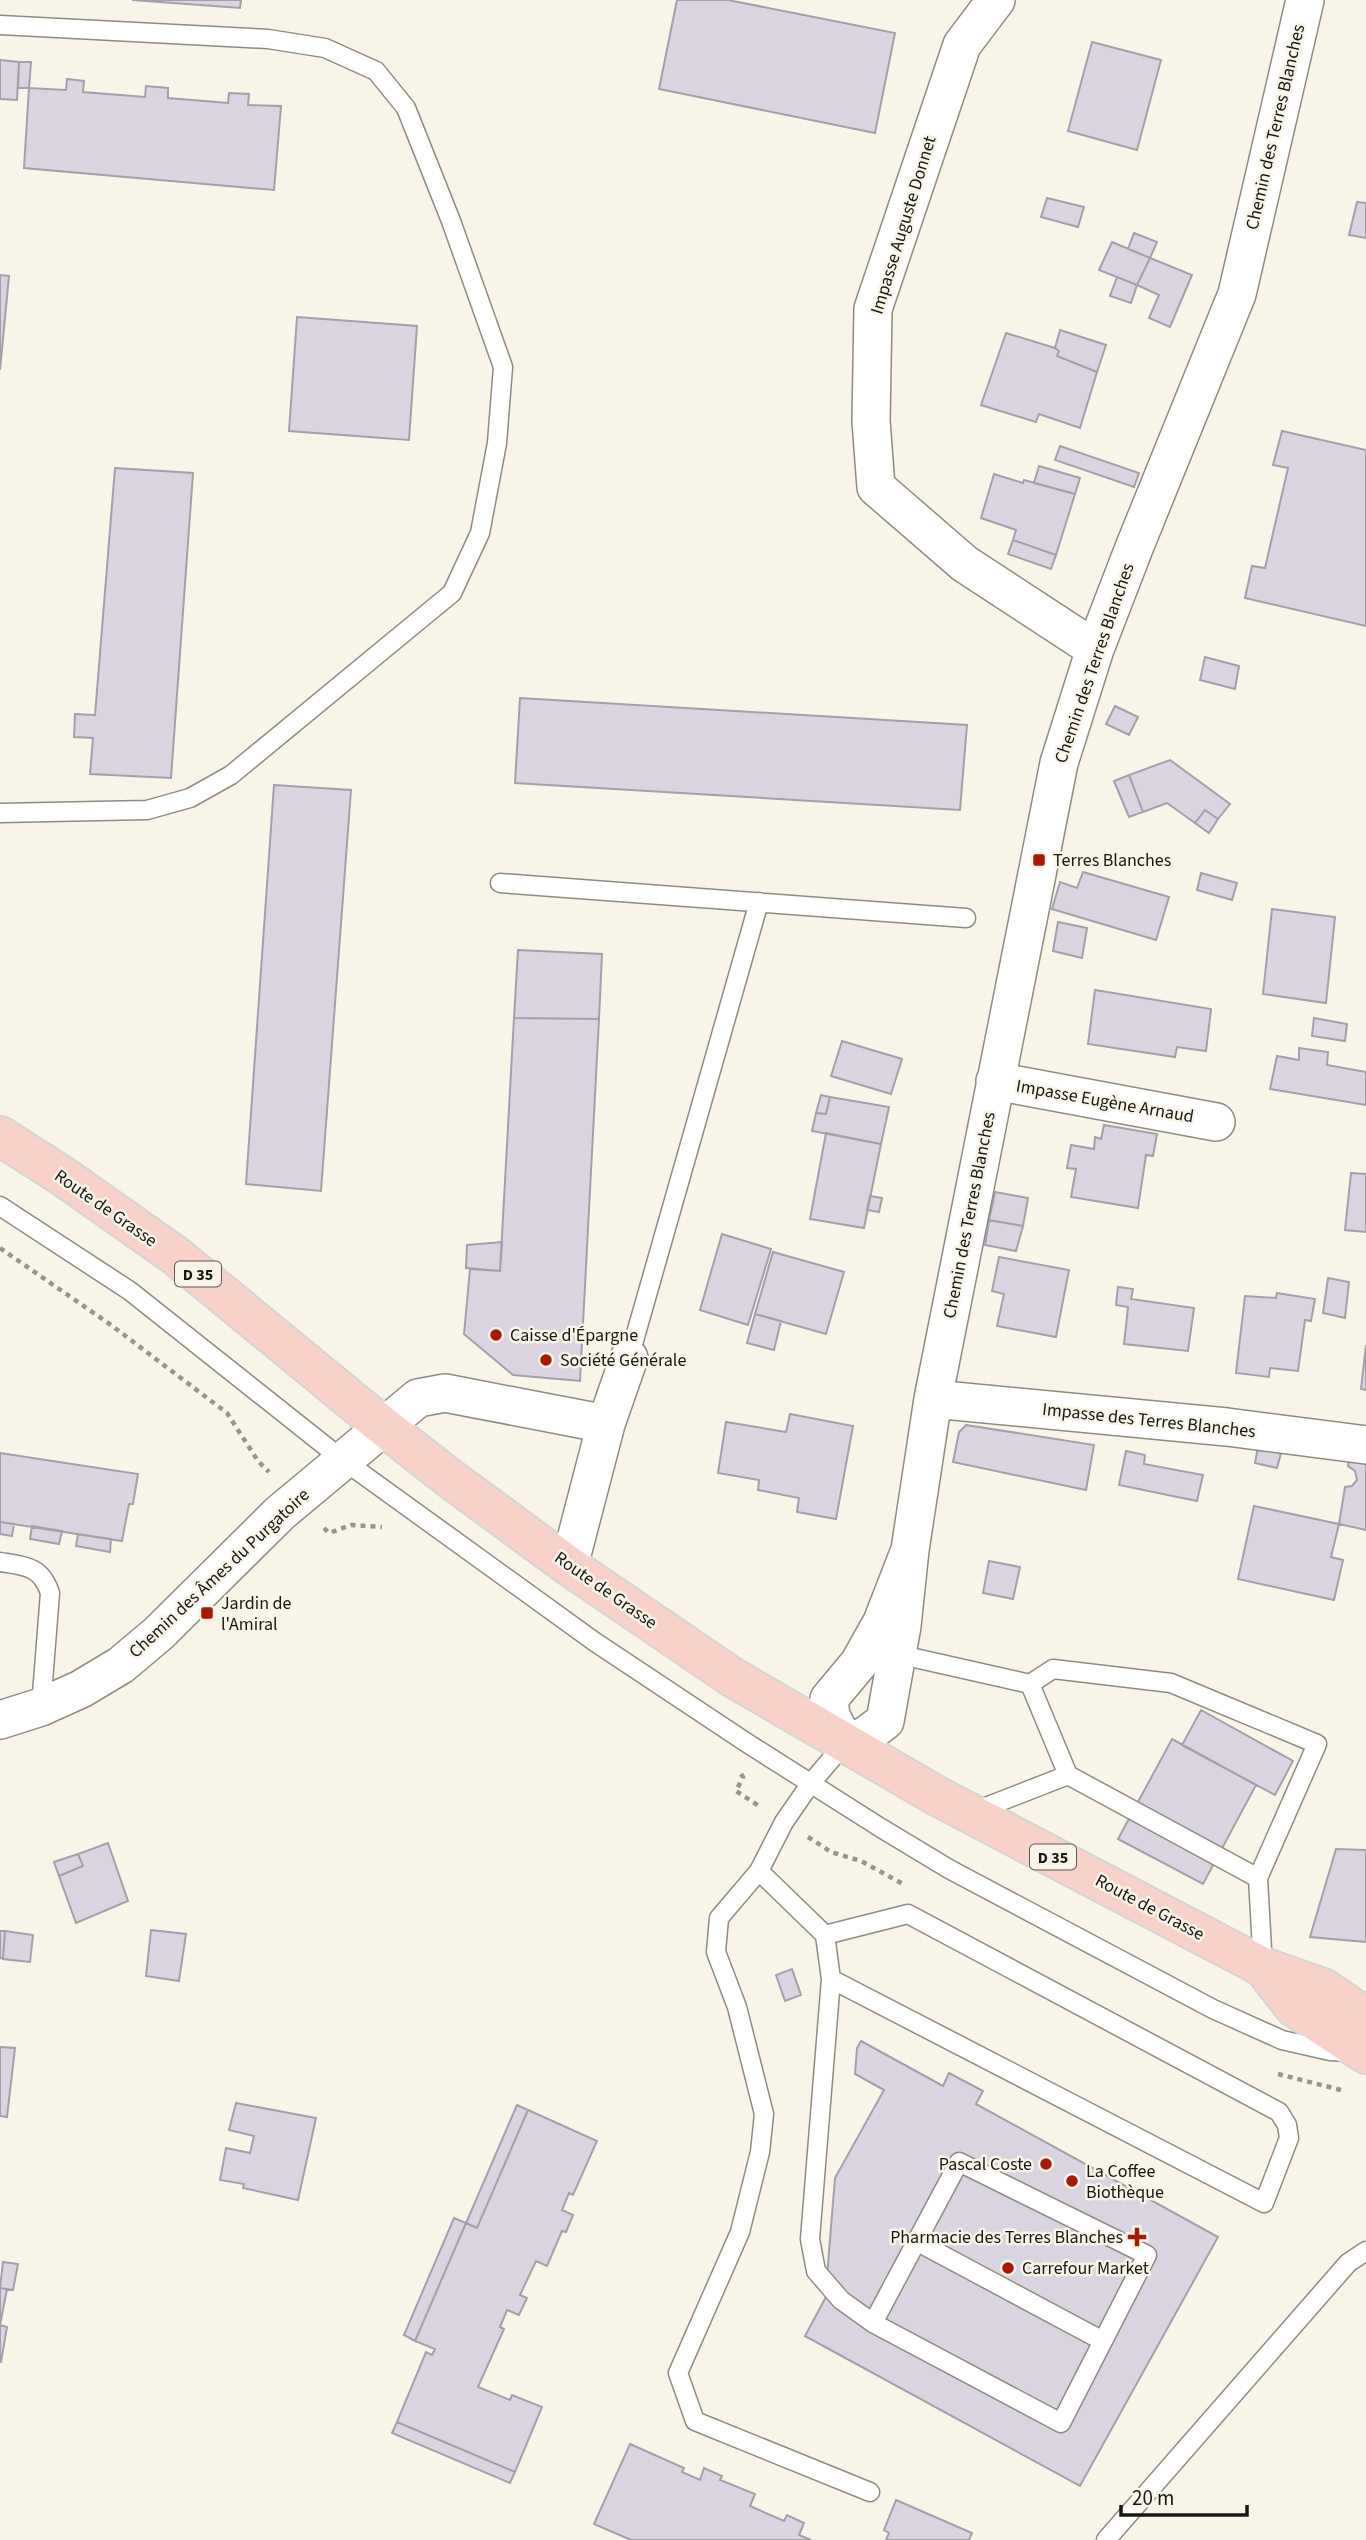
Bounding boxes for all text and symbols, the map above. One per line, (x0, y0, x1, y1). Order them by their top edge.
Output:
street label: Chemin des Terres Blanches (1240, 22, 1311, 232)
street label: Impasse Auguste Donnet (864, 133, 943, 317)
street label: Chemin des Terres Blanches (1048, 560, 1141, 767)
place label: Terres Blanches (1053, 848, 1171, 873)
marker: Terres Blanches (1031, 852, 1047, 868)
street label: Impasse Eugène Arnaud (1014, 1074, 1196, 1129)
street label: Chemin des Terres Blanches (937, 1110, 1002, 1321)
street label: Route de Grasse (49, 1164, 162, 1253)
road number: D 35 (175, 1262, 221, 1286)
place label: Caisse d'Épargne (510, 1323, 638, 1348)
marker: Caisse d'Épargne (488, 1327, 504, 1343)
place label: Société Générale (560, 1348, 686, 1373)
marker: Société Générale (538, 1352, 554, 1368)
street label: Impasse des Terres Blanches (1041, 1397, 1257, 1444)
street label: Chemin des Âmes du Purgatoire (124, 1483, 315, 1664)
street label: Route de Grasse (549, 1546, 662, 1635)
place label: Jardin de l'Amiral (221, 1591, 292, 1637)
marker: Jardin de l'Amiral (199, 1605, 215, 1621)
road number: D 35 (1030, 1844, 1076, 1870)
street label: Route de Grasse (1091, 1868, 1209, 1947)
place label: Pascal Coste (939, 2152, 1032, 2177)
marker: Pascal Coste (1038, 2156, 1054, 2172)
place label: La Coffee Biothèque (1086, 2159, 1164, 2205)
marker: La Coffee Biothèque (1064, 2173, 1080, 2189)
place label: Pharmacie des Terres Blanches (890, 2225, 1123, 2250)
marker: Pharmacie des Terres Blanches (1129, 2229, 1145, 2245)
place label: Carrefour Market (1022, 2256, 1149, 2281)
marker: Carrefour Market (1000, 2260, 1016, 2276)
scale bar (1121, 2474, 1247, 2518)
text: 20 m (1132, 2483, 1174, 2513)

